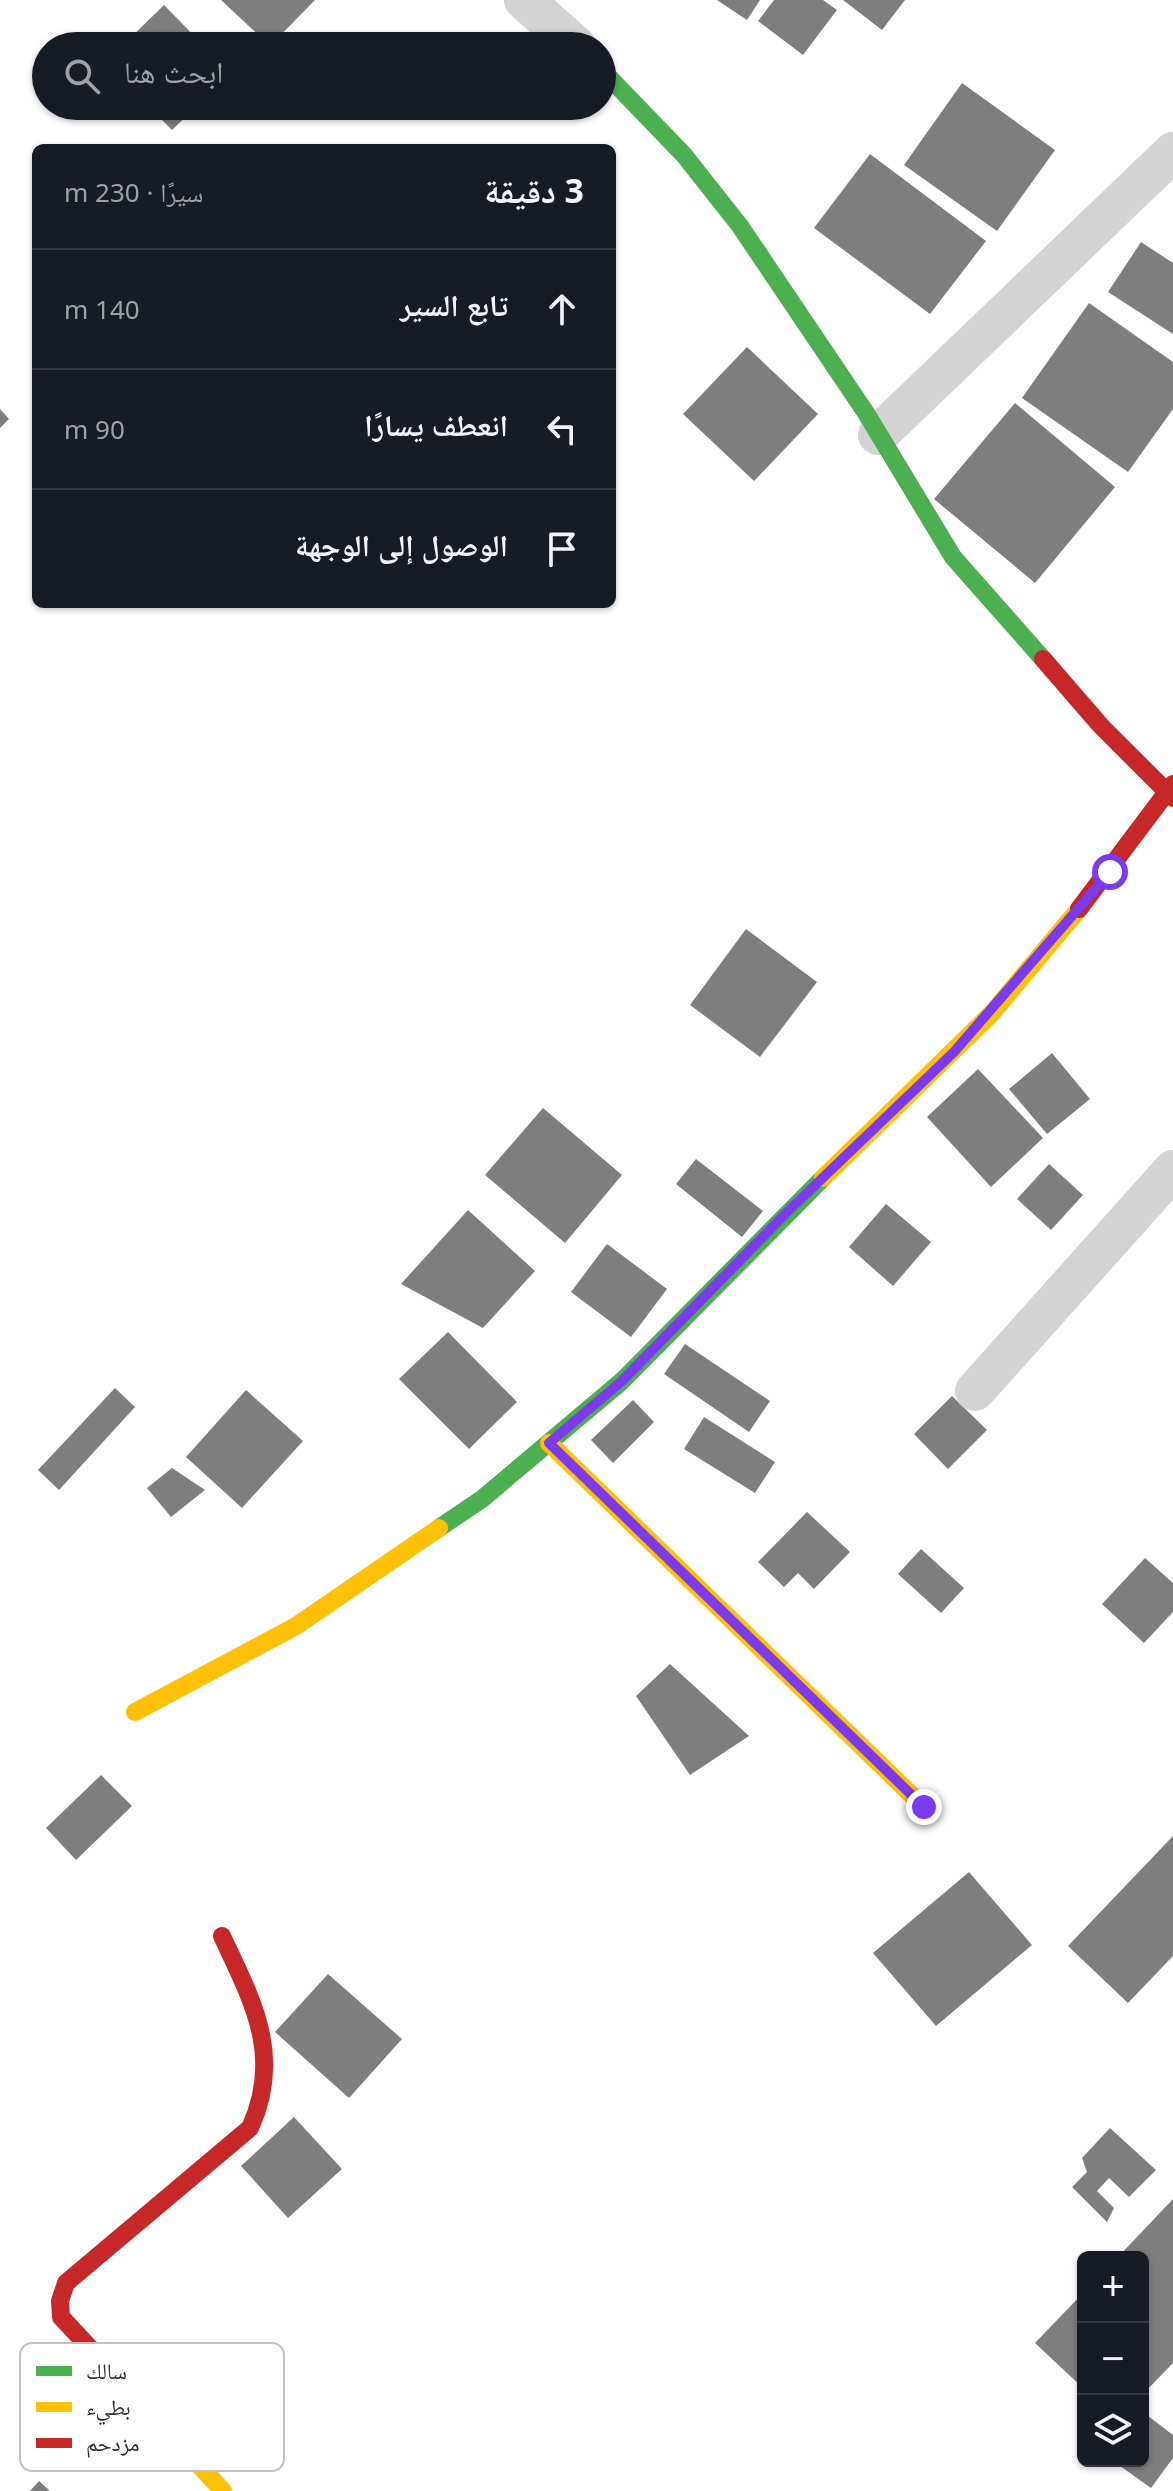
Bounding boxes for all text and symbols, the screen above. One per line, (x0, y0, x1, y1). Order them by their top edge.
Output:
search box (32, 32, 616, 120)
text: ابحث هنا (124, 51, 223, 92)
icon: search (60, 54, 104, 98)
text: 3 دقيقة (484, 167, 584, 213)
text: سيرًا · 230 m (64, 174, 203, 210)
text: تابع السير (400, 284, 508, 325)
icon: ahead (540, 287, 584, 331)
text: 140 m (64, 291, 140, 327)
text: انعطف يسارًا (364, 404, 508, 445)
icon: left (540, 407, 584, 451)
text: 90 m (64, 411, 125, 447)
text: الوصول إلى الوجهة (295, 524, 508, 565)
icon: arrive (540, 527, 584, 571)
route start (1092, 854, 1128, 890)
route end (906, 1789, 942, 1825)
map controls (1077, 2251, 1149, 2467)
button: + (1077, 2251, 1149, 2323)
button: − (1077, 2323, 1149, 2395)
legend (20, 2343, 284, 2471)
text: سالك (86, 2355, 127, 2385)
text: بطيء (86, 2391, 131, 2425)
button: layers (1077, 2395, 1149, 2467)
text: مزدحم (86, 2427, 140, 2458)

